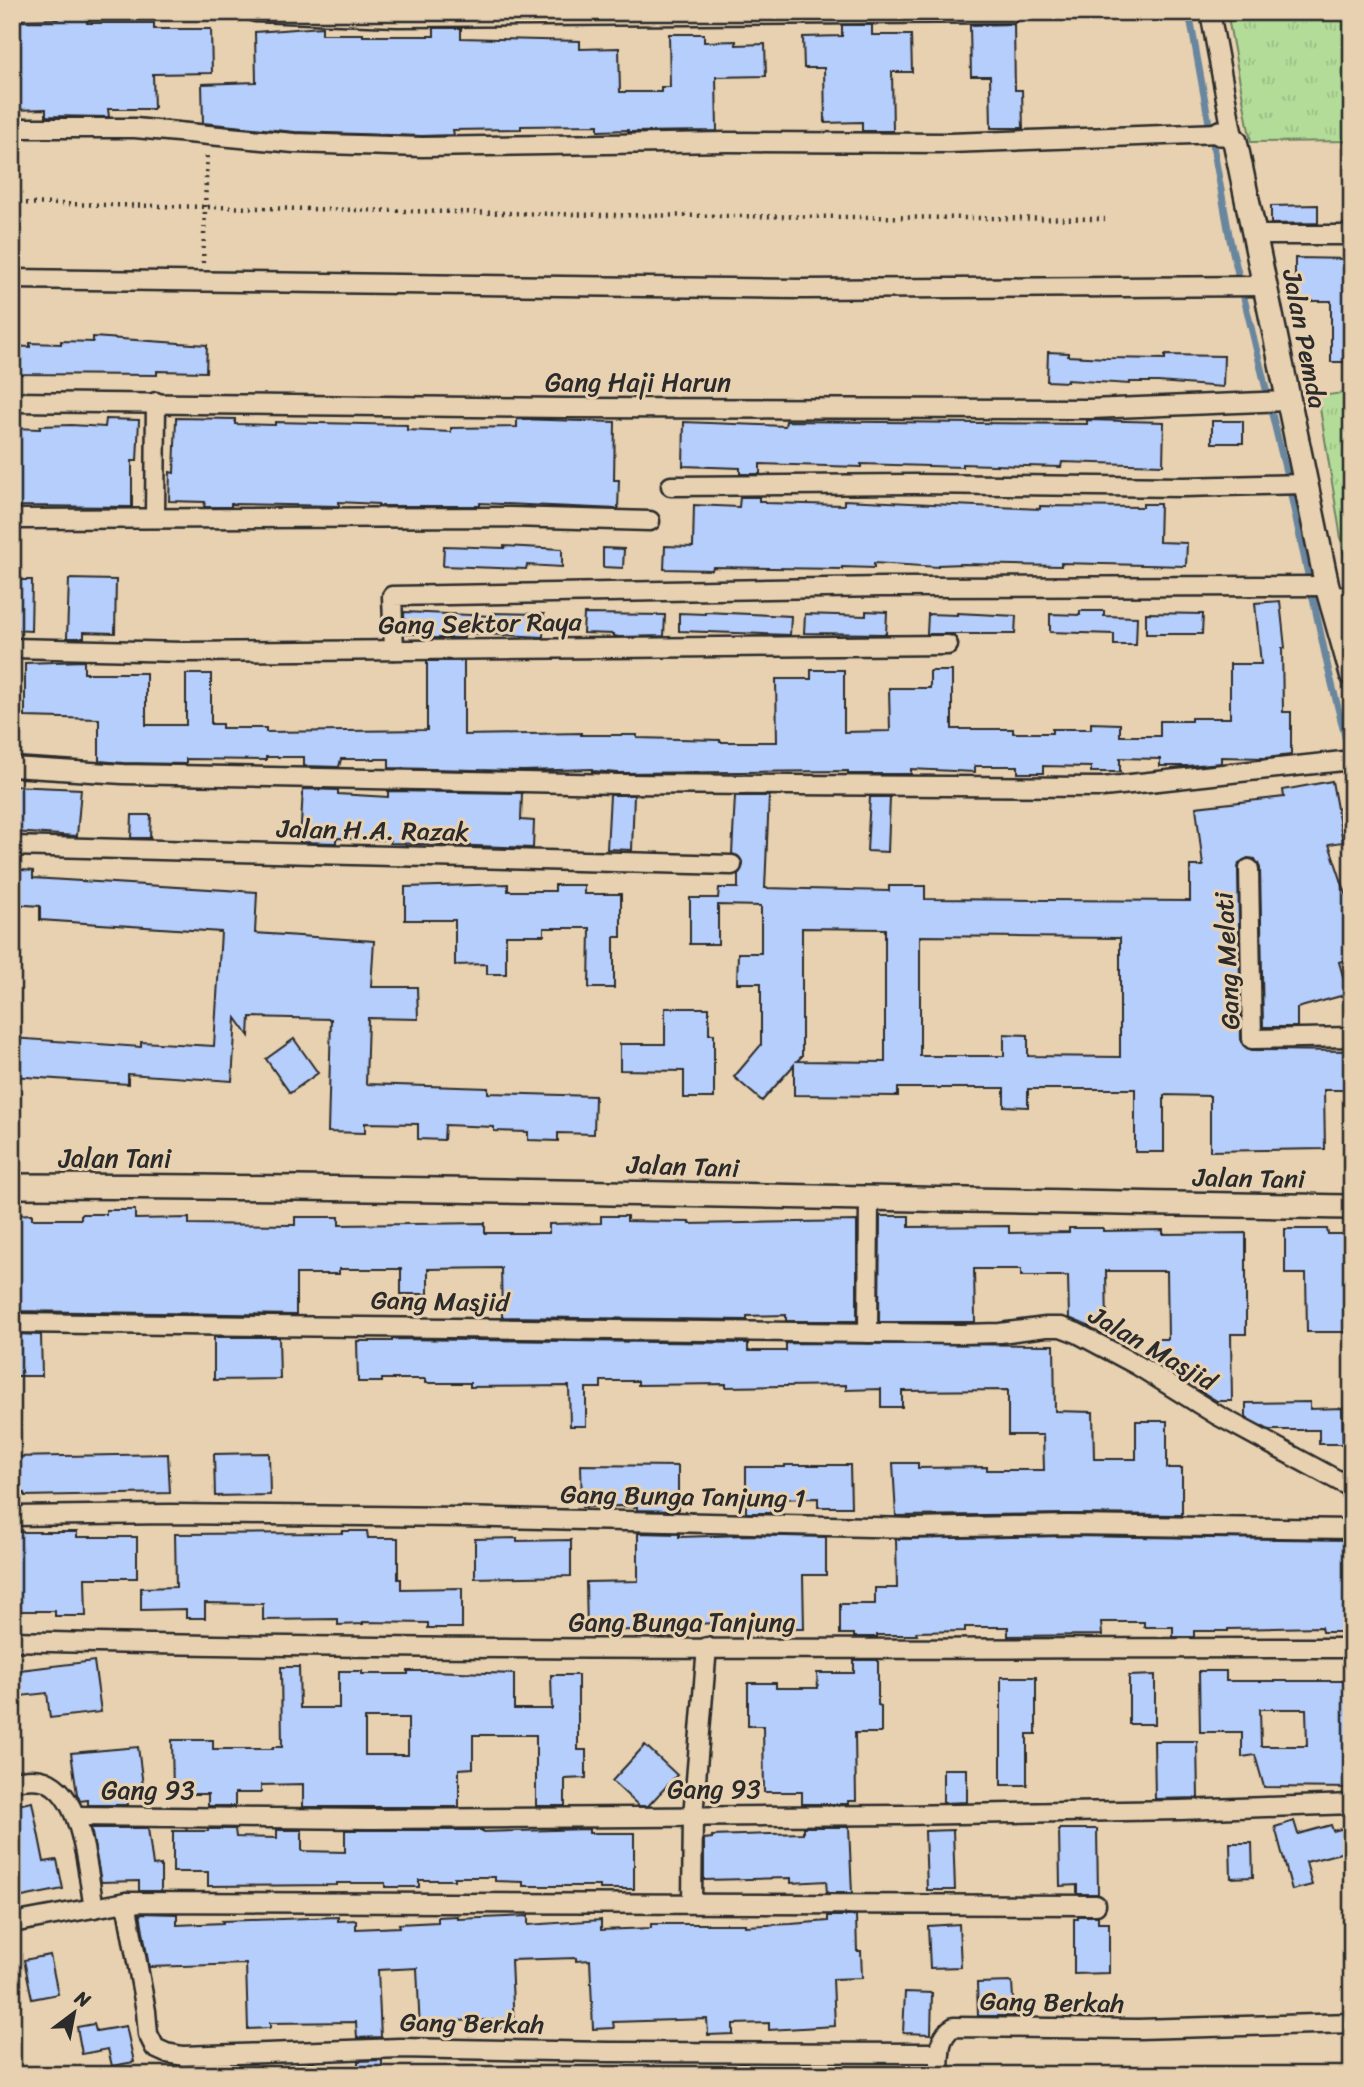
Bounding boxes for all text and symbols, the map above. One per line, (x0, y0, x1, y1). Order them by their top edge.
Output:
street label: Jalan Pemda (1269, 264, 1341, 413)
street label: Gang Haji Harun (545, 359, 731, 405)
street label: Gang Sektor Raya (378, 598, 583, 648)
street label: Jalan H.A. Razak (276, 805, 470, 855)
street label: Gang Melati (1200, 890, 1254, 1031)
street label: Jalan Tani (58, 1135, 172, 1181)
street label: Jalan Tani (625, 1141, 741, 1191)
street label: Jalan Tani (1191, 1154, 1306, 1202)
street label: Gang Masjid (370, 1277, 512, 1325)
street label: Jalan Masjid (1079, 1292, 1228, 1405)
street label: Gang Bunga Tanjung 1 (560, 1471, 806, 1521)
street label: Gang Bunga Tanjung (568, 1599, 796, 1645)
street label: Gang 93 (667, 1766, 761, 1812)
street label: Gang 93 (101, 1767, 195, 1813)
street label: Gang Berkah (979, 1978, 1125, 2026)
north arrow (38, 1979, 108, 2048)
text: N (68, 1981, 98, 2017)
street label: Gang Berkah (399, 1999, 545, 2047)

